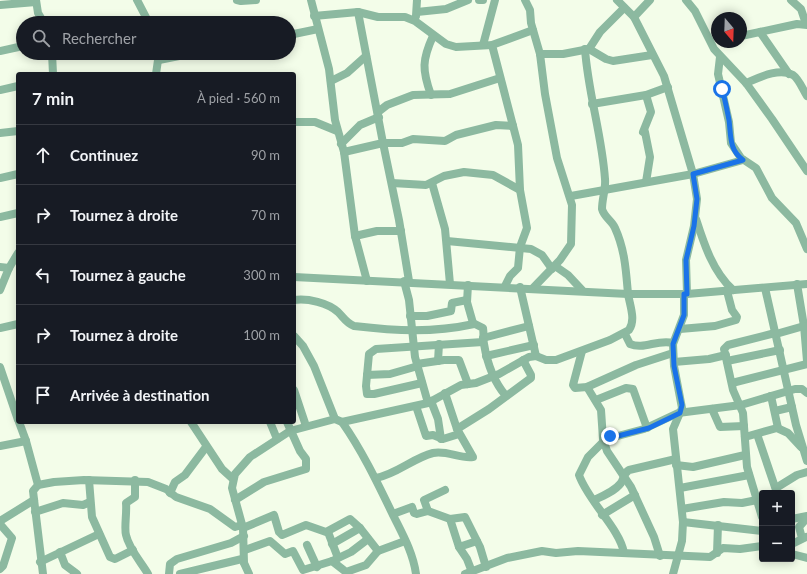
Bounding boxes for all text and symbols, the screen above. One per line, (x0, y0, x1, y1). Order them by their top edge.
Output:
north arrow (711, 12, 747, 48)
search box (16, 16, 296, 60)
icon: search (30, 27, 52, 49)
text: Rechercher (62, 29, 136, 47)
route start (713, 80, 731, 98)
text: 7 min (32, 88, 74, 109)
text: À pied · 560 m (197, 90, 280, 106)
icon: ahead (32, 144, 54, 166)
text: Continuez (70, 146, 138, 164)
text: 90 m (251, 147, 280, 163)
icon: right (32, 204, 54, 226)
text: Tournez à droite (70, 206, 178, 224)
text: 70 m (251, 207, 280, 223)
icon: left (32, 264, 54, 286)
text: Tournez à gauche (70, 266, 186, 284)
text: 300 m (243, 267, 280, 283)
icon: right (32, 324, 54, 346)
text: Tournez à droite (70, 326, 178, 344)
text: 100 m (243, 327, 280, 343)
icon: arrive (32, 384, 54, 406)
text: Arrivée à destination (70, 386, 209, 404)
route end (601, 427, 619, 445)
map controls (759, 490, 795, 562)
button: + (759, 490, 795, 526)
button: − (759, 526, 795, 562)

